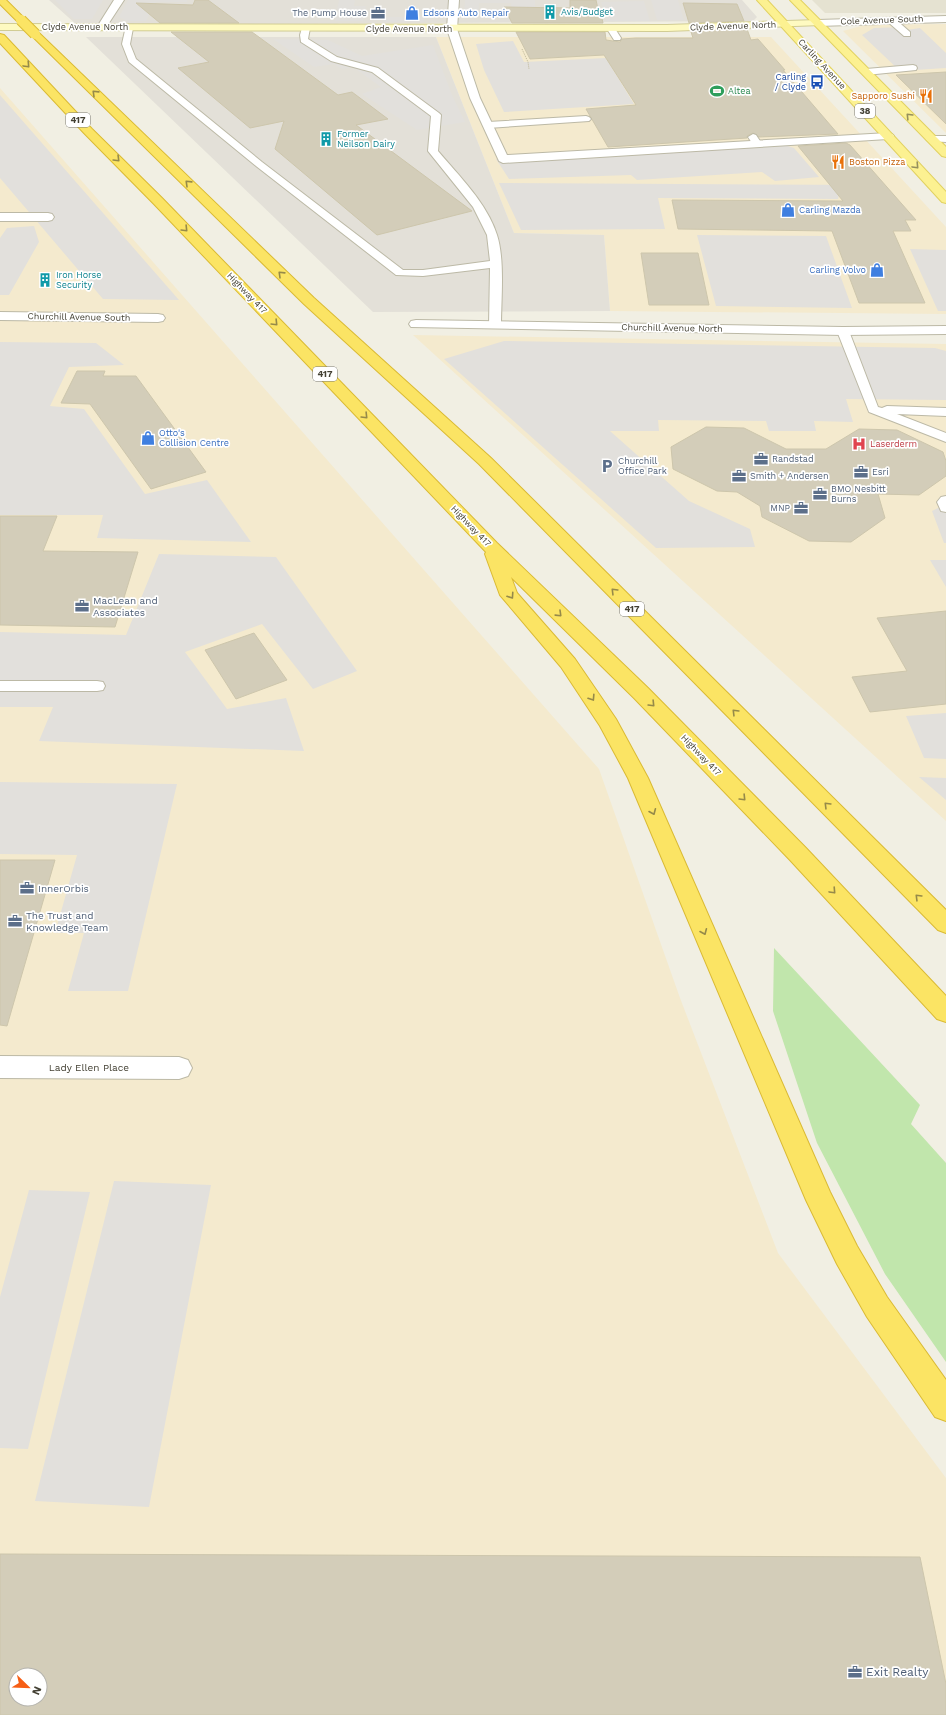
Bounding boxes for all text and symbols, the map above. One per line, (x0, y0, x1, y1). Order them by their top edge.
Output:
building icon: Avis/Budget (542, 4, 558, 20)
office icon: The Pump House (370, 5, 386, 21)
shop icon: Edsons Auto Repair (404, 5, 420, 21)
place label: Avis/Budget (561, 7, 613, 17)
place label: The Pump House (292, 8, 367, 18)
place label: Edsons Auto Repair (423, 8, 509, 18)
street label: Cole Avenue South (840, 14, 924, 26)
street label: Clyde Avenue North (690, 19, 776, 33)
street label: Clyde Avenue North (42, 22, 128, 32)
street label: Clyde Avenue North (366, 24, 452, 34)
street label: Carling Avenue (796, 37, 848, 91)
one-way arrow (22, 61, 29, 68)
place label: Carling / Clyde (775, 72, 806, 92)
bus stop icon: Carling / Clyde (809, 74, 825, 90)
sports icon: Altea (709, 83, 725, 99)
place label: Altea (728, 86, 751, 96)
restaurant icon: Sapporo Sushi (918, 88, 934, 104)
one-way arrow (92, 90, 100, 98)
place label: Sapporo Sushi (852, 91, 915, 101)
road number: 38 (855, 104, 875, 118)
road number: 417 (66, 113, 90, 127)
one-way arrow (906, 113, 914, 121)
place label: Former Neilson Dairy (337, 129, 395, 149)
building icon: Former Neilson Dairy (318, 131, 334, 147)
one-way arrow (112, 154, 120, 162)
restaurant icon: Boston Pizza (830, 154, 846, 170)
place label: Boston Pizza (849, 157, 905, 167)
one-way arrow (911, 161, 919, 169)
one-way arrow (185, 181, 193, 188)
shop icon: Carling Mazda (780, 202, 796, 218)
place label: Carling Mazda (799, 205, 861, 215)
one-way arrow (180, 224, 188, 232)
shop icon: Carling Volvo (869, 262, 885, 278)
place label: Carling Volvo (809, 265, 866, 275)
place label: Iron Horse Security (56, 270, 102, 290)
street label: Highway 417 (225, 270, 269, 316)
one-way arrow (278, 271, 286, 279)
building icon: Iron Horse Security (37, 272, 53, 288)
street label: Churchill Avenue South (28, 311, 130, 323)
one-way arrow (270, 318, 278, 326)
street label: Churchill Avenue North (621, 322, 723, 334)
road number: 417 (313, 367, 337, 381)
one-way arrow (360, 411, 368, 419)
place label: Otto's Collision Centre (159, 428, 229, 448)
shop icon: Otto's Collision Centre (140, 430, 156, 446)
hospital icon: Laserderm (851, 436, 867, 452)
place label: Laserderm (870, 439, 917, 449)
office icon: Randstad (753, 451, 769, 467)
place label: Randstad (772, 454, 814, 464)
place label: Churchill Office Park (618, 456, 667, 476)
parking icon: Churchill Office Park (599, 458, 615, 474)
office icon: Esri (853, 464, 869, 480)
place label: Esri (872, 467, 889, 477)
office icon: Smith + Andersen (731, 468, 747, 484)
place label: Smith + Andersen (750, 471, 829, 481)
place label: BMO Nesbitt Burns (831, 484, 886, 504)
office icon: BMO Nesbitt Burns (812, 486, 828, 502)
office icon: MNP (793, 500, 809, 516)
street label: Highway 417 (449, 503, 493, 549)
place label: MNP (770, 503, 790, 513)
one-way arrow (611, 588, 619, 596)
one-way arrow (507, 592, 514, 599)
place label: MacLean and Associates (93, 595, 158, 618)
office icon: MacLean and Associates (74, 598, 90, 614)
road number: 417 (620, 602, 644, 616)
one-way arrow (554, 609, 562, 616)
one-way arrow (587, 694, 595, 701)
one-way arrow (647, 699, 655, 707)
one-way arrow (732, 710, 740, 717)
street label: Highway 417 (679, 732, 723, 778)
one-way arrow (738, 793, 746, 801)
one-way arrow (824, 802, 832, 810)
one-way arrow (648, 808, 656, 816)
office icon: InnerOrbis (19, 880, 35, 896)
place label: InnerOrbis (38, 883, 89, 894)
one-way arrow (828, 887, 835, 894)
one-way arrow (916, 894, 923, 902)
place label: The Trust and Knowledge Team (26, 910, 108, 933)
office icon: The Trust and Knowledge Team (7, 913, 23, 929)
one-way arrow (699, 927, 707, 935)
street label: Lady Ellen Place (49, 1062, 129, 1073)
office icon: Exit Realty (847, 1664, 863, 1680)
place label: Exit Realty (866, 1665, 929, 1679)
north arrow (8, 1667, 48, 1707)
text: N (29, 1684, 44, 1697)

